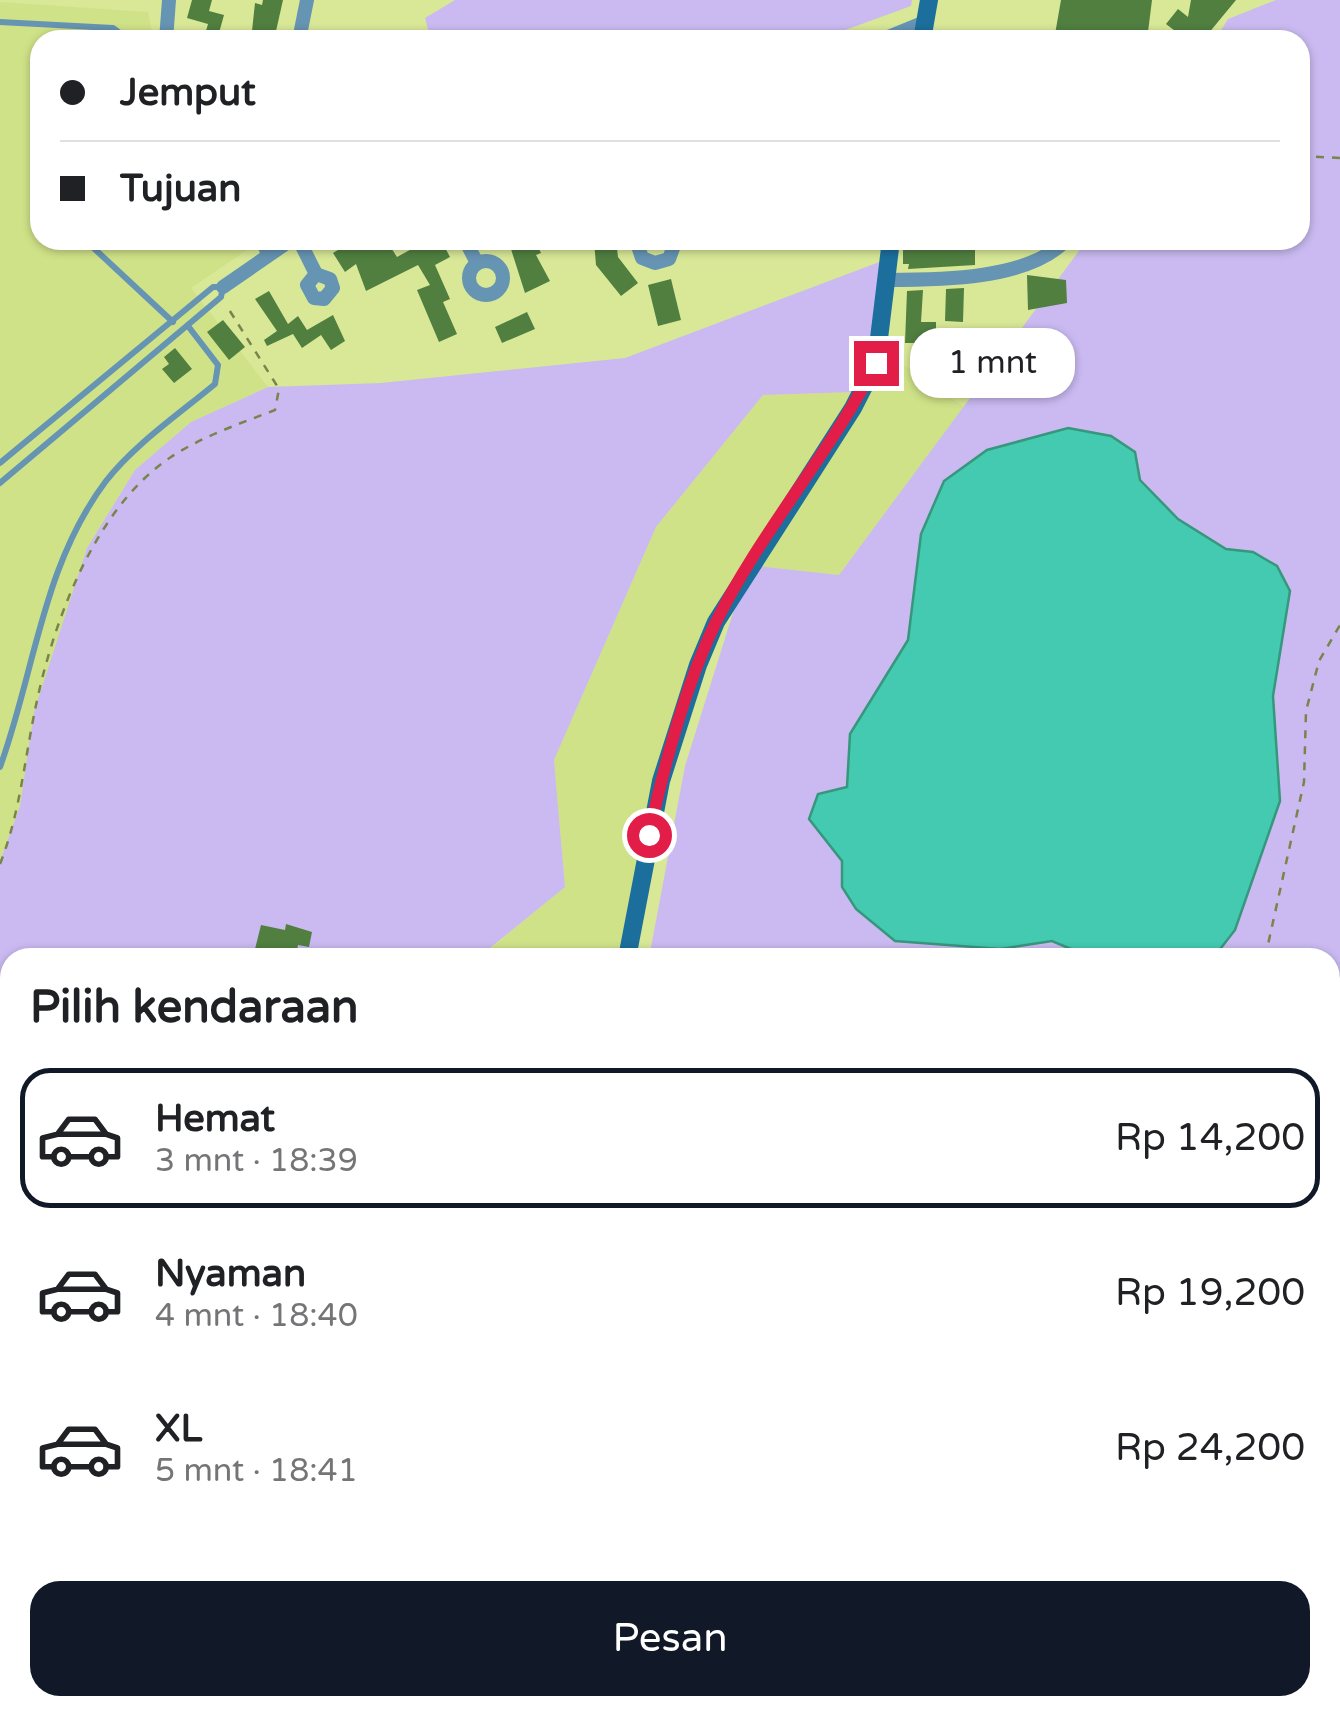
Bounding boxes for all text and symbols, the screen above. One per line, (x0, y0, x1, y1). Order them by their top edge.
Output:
text: Jemput (120, 70, 256, 116)
text: Tujuan (120, 166, 241, 212)
callout: 1 mnt (911, 328, 1076, 398)
route end (854, 341, 899, 386)
text: 1 mnt (948, 344, 1037, 382)
route start (627, 813, 672, 858)
text: Pilih kendaraan (30, 981, 359, 1035)
icon: car (35, 1093, 125, 1183)
text: Hemat (155, 1096, 275, 1142)
text: Rp 14,200 (1115, 1115, 1305, 1161)
text: 3 mnt · 18:39 (155, 1142, 358, 1180)
icon: car (35, 1248, 125, 1338)
text: Nyaman (155, 1251, 306, 1297)
text: Rp 19,200 (1115, 1270, 1305, 1316)
text: 4 mnt · 18:40 (155, 1297, 358, 1335)
icon: car (35, 1403, 125, 1493)
text: XL (155, 1406, 202, 1452)
text: Rp 24,200 (1115, 1425, 1305, 1471)
text: 5 mnt · 18:41 (155, 1452, 358, 1490)
button: Pesan (30, 1581, 1310, 1696)

